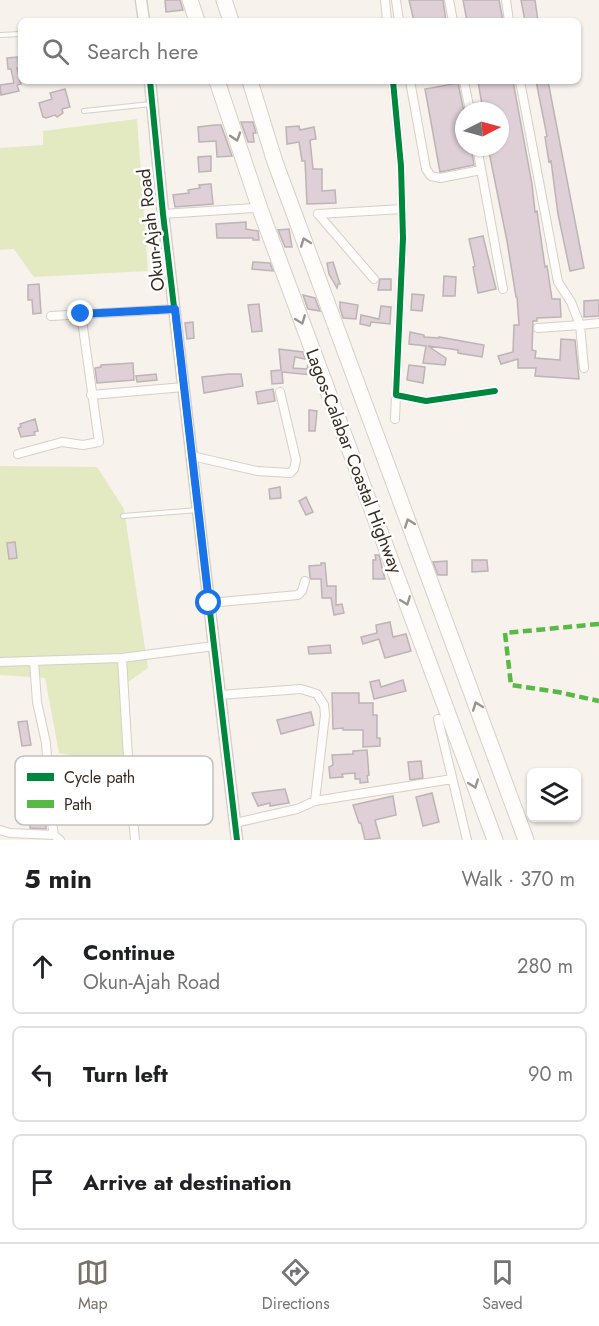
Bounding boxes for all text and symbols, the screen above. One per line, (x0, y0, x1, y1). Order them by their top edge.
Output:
search box (18, 18, 581, 84)
icon: search (39, 35, 72, 68)
text: Search here (87, 35, 198, 67)
north arrow (455, 102, 509, 156)
one-way arrow (228, 131, 241, 142)
street label: Okun-Ajah Road (131, 167, 171, 293)
one-way arrow (300, 237, 313, 248)
route end (67, 300, 93, 326)
one-way arrow (294, 314, 307, 325)
street label: Lagos-Calabar Coastal Highway (299, 345, 409, 577)
one-way arrow (404, 519, 417, 529)
route start (195, 589, 221, 615)
one-way arrow (399, 595, 412, 606)
one-way arrow (471, 701, 484, 712)
legend (15, 756, 213, 825)
text: Cycle path (64, 766, 135, 789)
map controls (527, 768, 581, 822)
button: layers (527, 768, 581, 822)
one-way arrow (467, 778, 480, 789)
text: Path (64, 793, 92, 816)
text: 5 min (24, 860, 92, 898)
text: Walk · 370 m (461, 865, 575, 894)
text: Continue (83, 936, 175, 968)
icon: ahead (26, 950, 59, 983)
text: 280 m (517, 952, 573, 981)
text: Okun-Ajah Road (83, 968, 220, 997)
icon: left (26, 1058, 59, 1091)
text: Turn left (83, 1058, 168, 1090)
text: 90 m (528, 1060, 573, 1089)
icon: arrive (26, 1166, 59, 1199)
text: Arrive at destination (83, 1166, 292, 1198)
tab: Map (76, 1256, 109, 1315)
tab: Directions (262, 1256, 330, 1315)
tab: Saved (482, 1256, 523, 1315)

